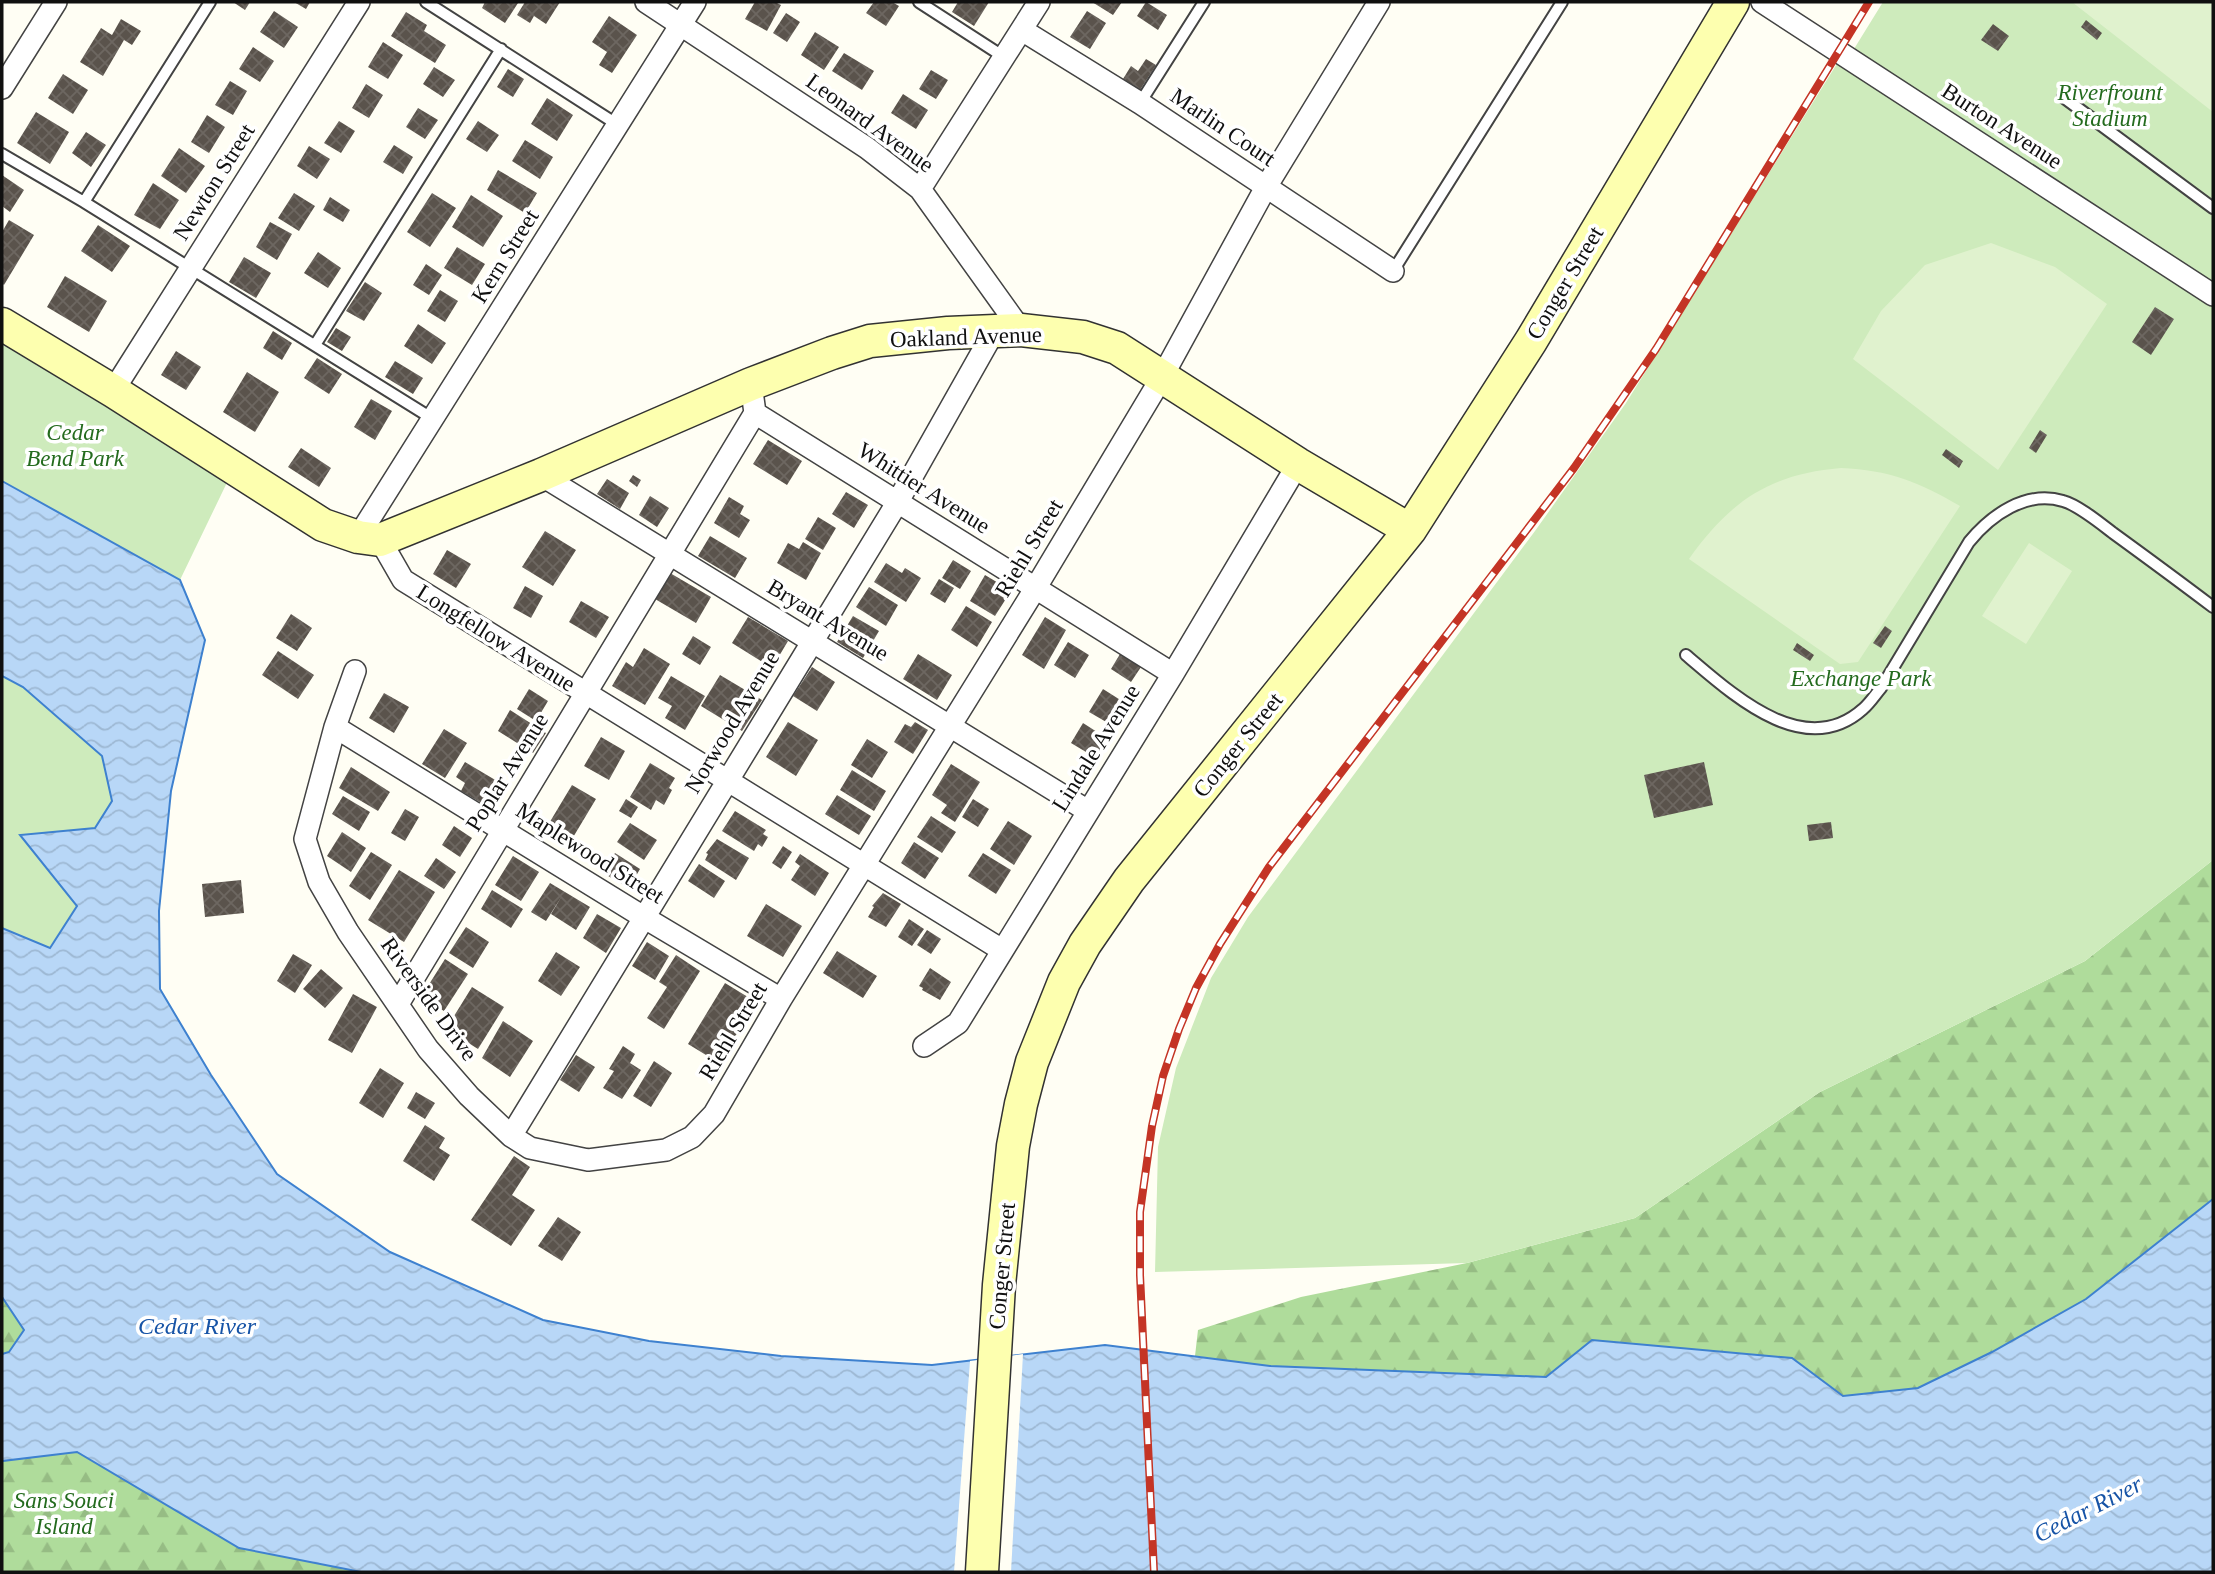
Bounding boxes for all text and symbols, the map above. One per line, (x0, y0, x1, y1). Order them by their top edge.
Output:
street label: Leonard Avenue (802, 69, 938, 177)
street label: Burton Avenue (1937, 78, 2067, 174)
park label: Riverfrount Stadium (2056, 80, 2163, 131)
street label: Marlin Court (1166, 83, 1281, 171)
street label: Newton Street (168, 119, 260, 245)
street label: Kern Street (466, 204, 544, 307)
street label: Conger Street (1522, 222, 1609, 344)
street label: Oakland Avenue (890, 322, 1042, 352)
park label: Cedar Bend Park (26, 420, 125, 471)
street label: Whittier Avenue (853, 437, 995, 539)
street label: Riehl Street (990, 494, 1068, 601)
street label: Bryant Avenue (763, 574, 893, 666)
street label: Longfellow Avenue (412, 579, 580, 697)
street label: Norwood Avenue (680, 646, 784, 798)
park label: Exchange Park (1789, 666, 1932, 691)
street label: Lindale Avenue (1047, 680, 1145, 816)
street label: Conger Street (1188, 687, 1288, 802)
street label: Poplar Avenue (461, 708, 553, 836)
street label: Maplewood Street (512, 798, 669, 909)
street label: Riverside Drive (376, 932, 482, 1066)
street label: Riehl Street (694, 977, 772, 1084)
street label: Conger Street (984, 1201, 1020, 1330)
water label: Cedar River (138, 1313, 257, 1339)
water label: Cedar River (2030, 1470, 2147, 1547)
park label: Sans Souci Island (14, 1488, 114, 1539)

